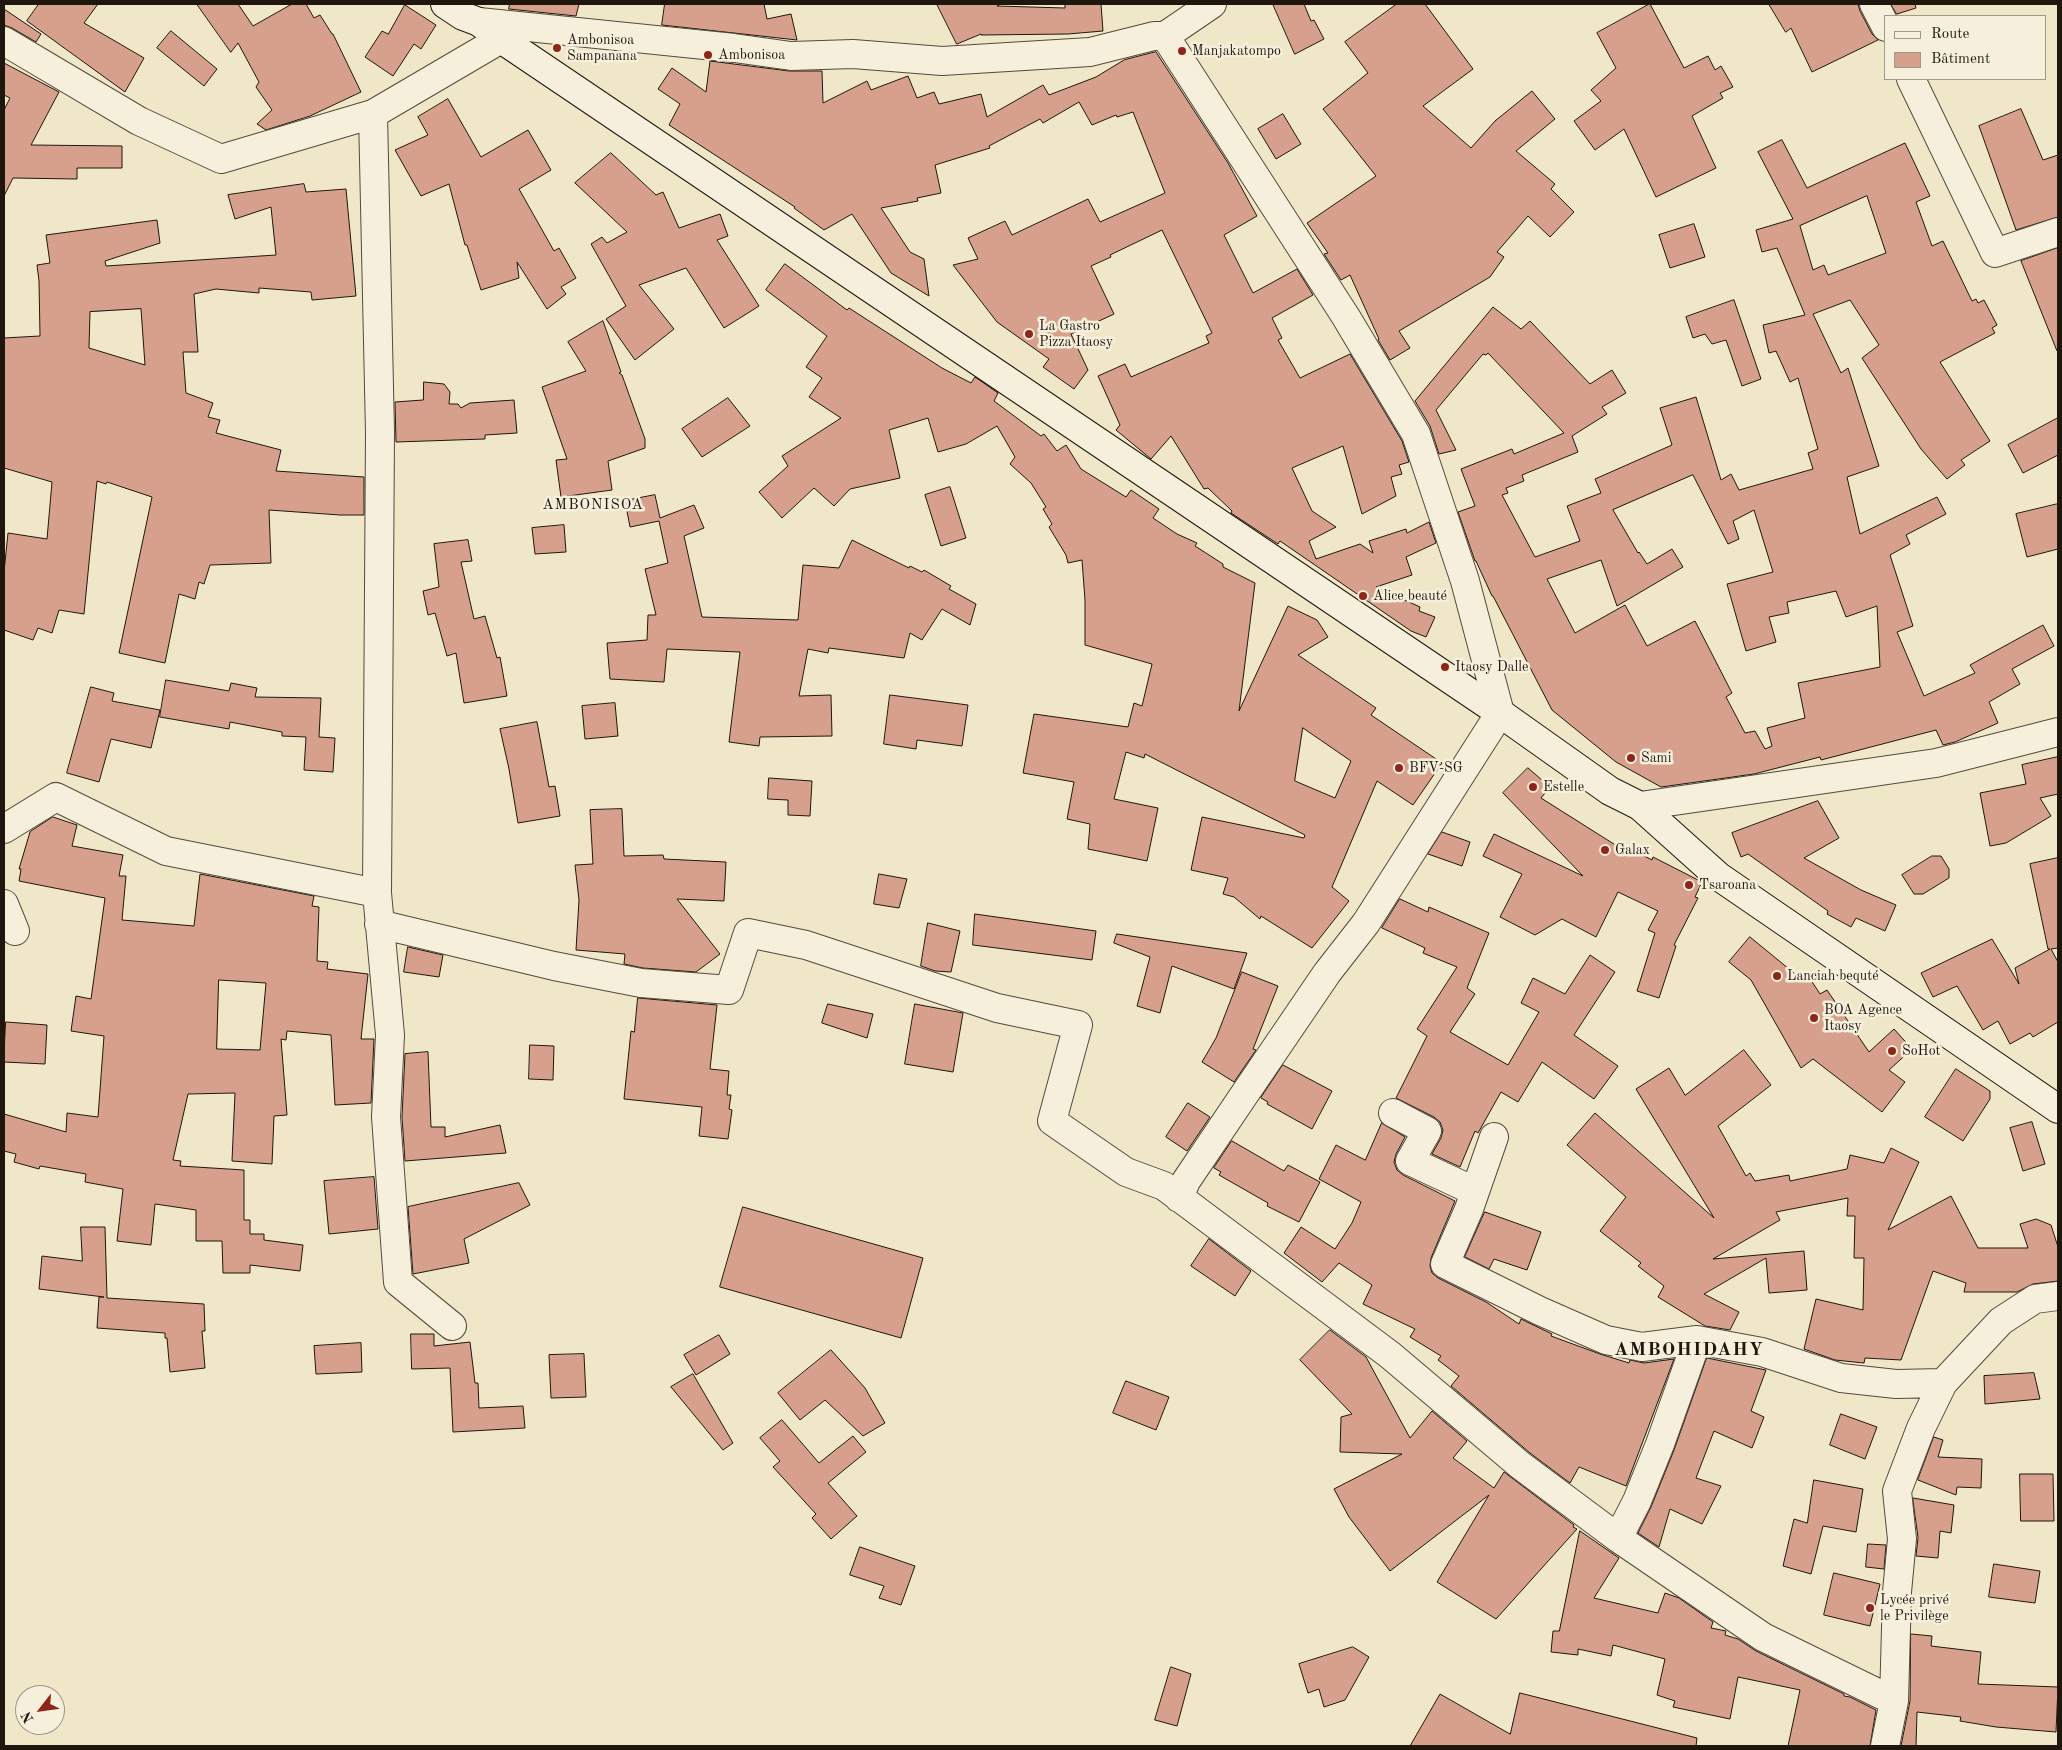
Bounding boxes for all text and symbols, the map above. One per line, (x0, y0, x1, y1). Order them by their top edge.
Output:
legend (1884, 15, 2047, 80)
text: Route (1931, 27, 1969, 42)
place label: Ambonisoa Sampanana (567, 32, 637, 64)
marker: Ambonisoa Sampanana (551, 42, 563, 54)
place label: Manjakatompo (1192, 43, 1281, 59)
marker: Manjakatompo (1176, 45, 1188, 57)
place label: Ambonisoa (718, 47, 785, 63)
marker: Ambonisoa (702, 49, 714, 61)
text: Bâtiment (1931, 52, 1990, 67)
place label: La Gastro Pizza Itaosy (1039, 318, 1113, 351)
marker: La Gastro Pizza Itaosy (1023, 328, 1035, 340)
district label: AMBONISOA (541, 496, 645, 514)
place label: Alice beauté (1373, 588, 1447, 604)
marker: Alice beauté (1357, 590, 1369, 602)
place label: Itaosy Dalle (1455, 659, 1529, 675)
marker: Itaosy Dalle (1439, 661, 1451, 673)
place label: Sami (1641, 750, 1671, 766)
marker: Sami (1625, 752, 1637, 764)
place label: BFV-SG (1409, 760, 1463, 776)
marker: BFV-SG (1393, 762, 1405, 774)
place label: Estelle (1543, 779, 1584, 795)
marker: Estelle (1527, 781, 1539, 793)
place label: Galax (1615, 842, 1650, 858)
marker: Galax (1599, 844, 1611, 856)
place label: Tsaroana (1699, 877, 1756, 893)
marker: Tsaroana (1683, 879, 1695, 891)
place label: Lanciah bequté (1787, 968, 1879, 984)
marker: Lanciah bequté (1771, 970, 1783, 982)
place label: BOA Agence Itaosy (1824, 1002, 1902, 1034)
marker: BOA Agence Itaosy (1808, 1012, 1820, 1024)
place label: SoHot (1902, 1043, 1940, 1059)
marker: SoHot (1886, 1045, 1898, 1057)
district label: AMBOHIDAHY (1613, 1339, 1765, 1361)
place label: Lycée privé le Privilège (1880, 1592, 1949, 1624)
marker: Lycée privé le Privilège (1864, 1602, 1876, 1614)
north arrow (15, 1685, 65, 1735)
text: N (19, 1709, 37, 1725)

